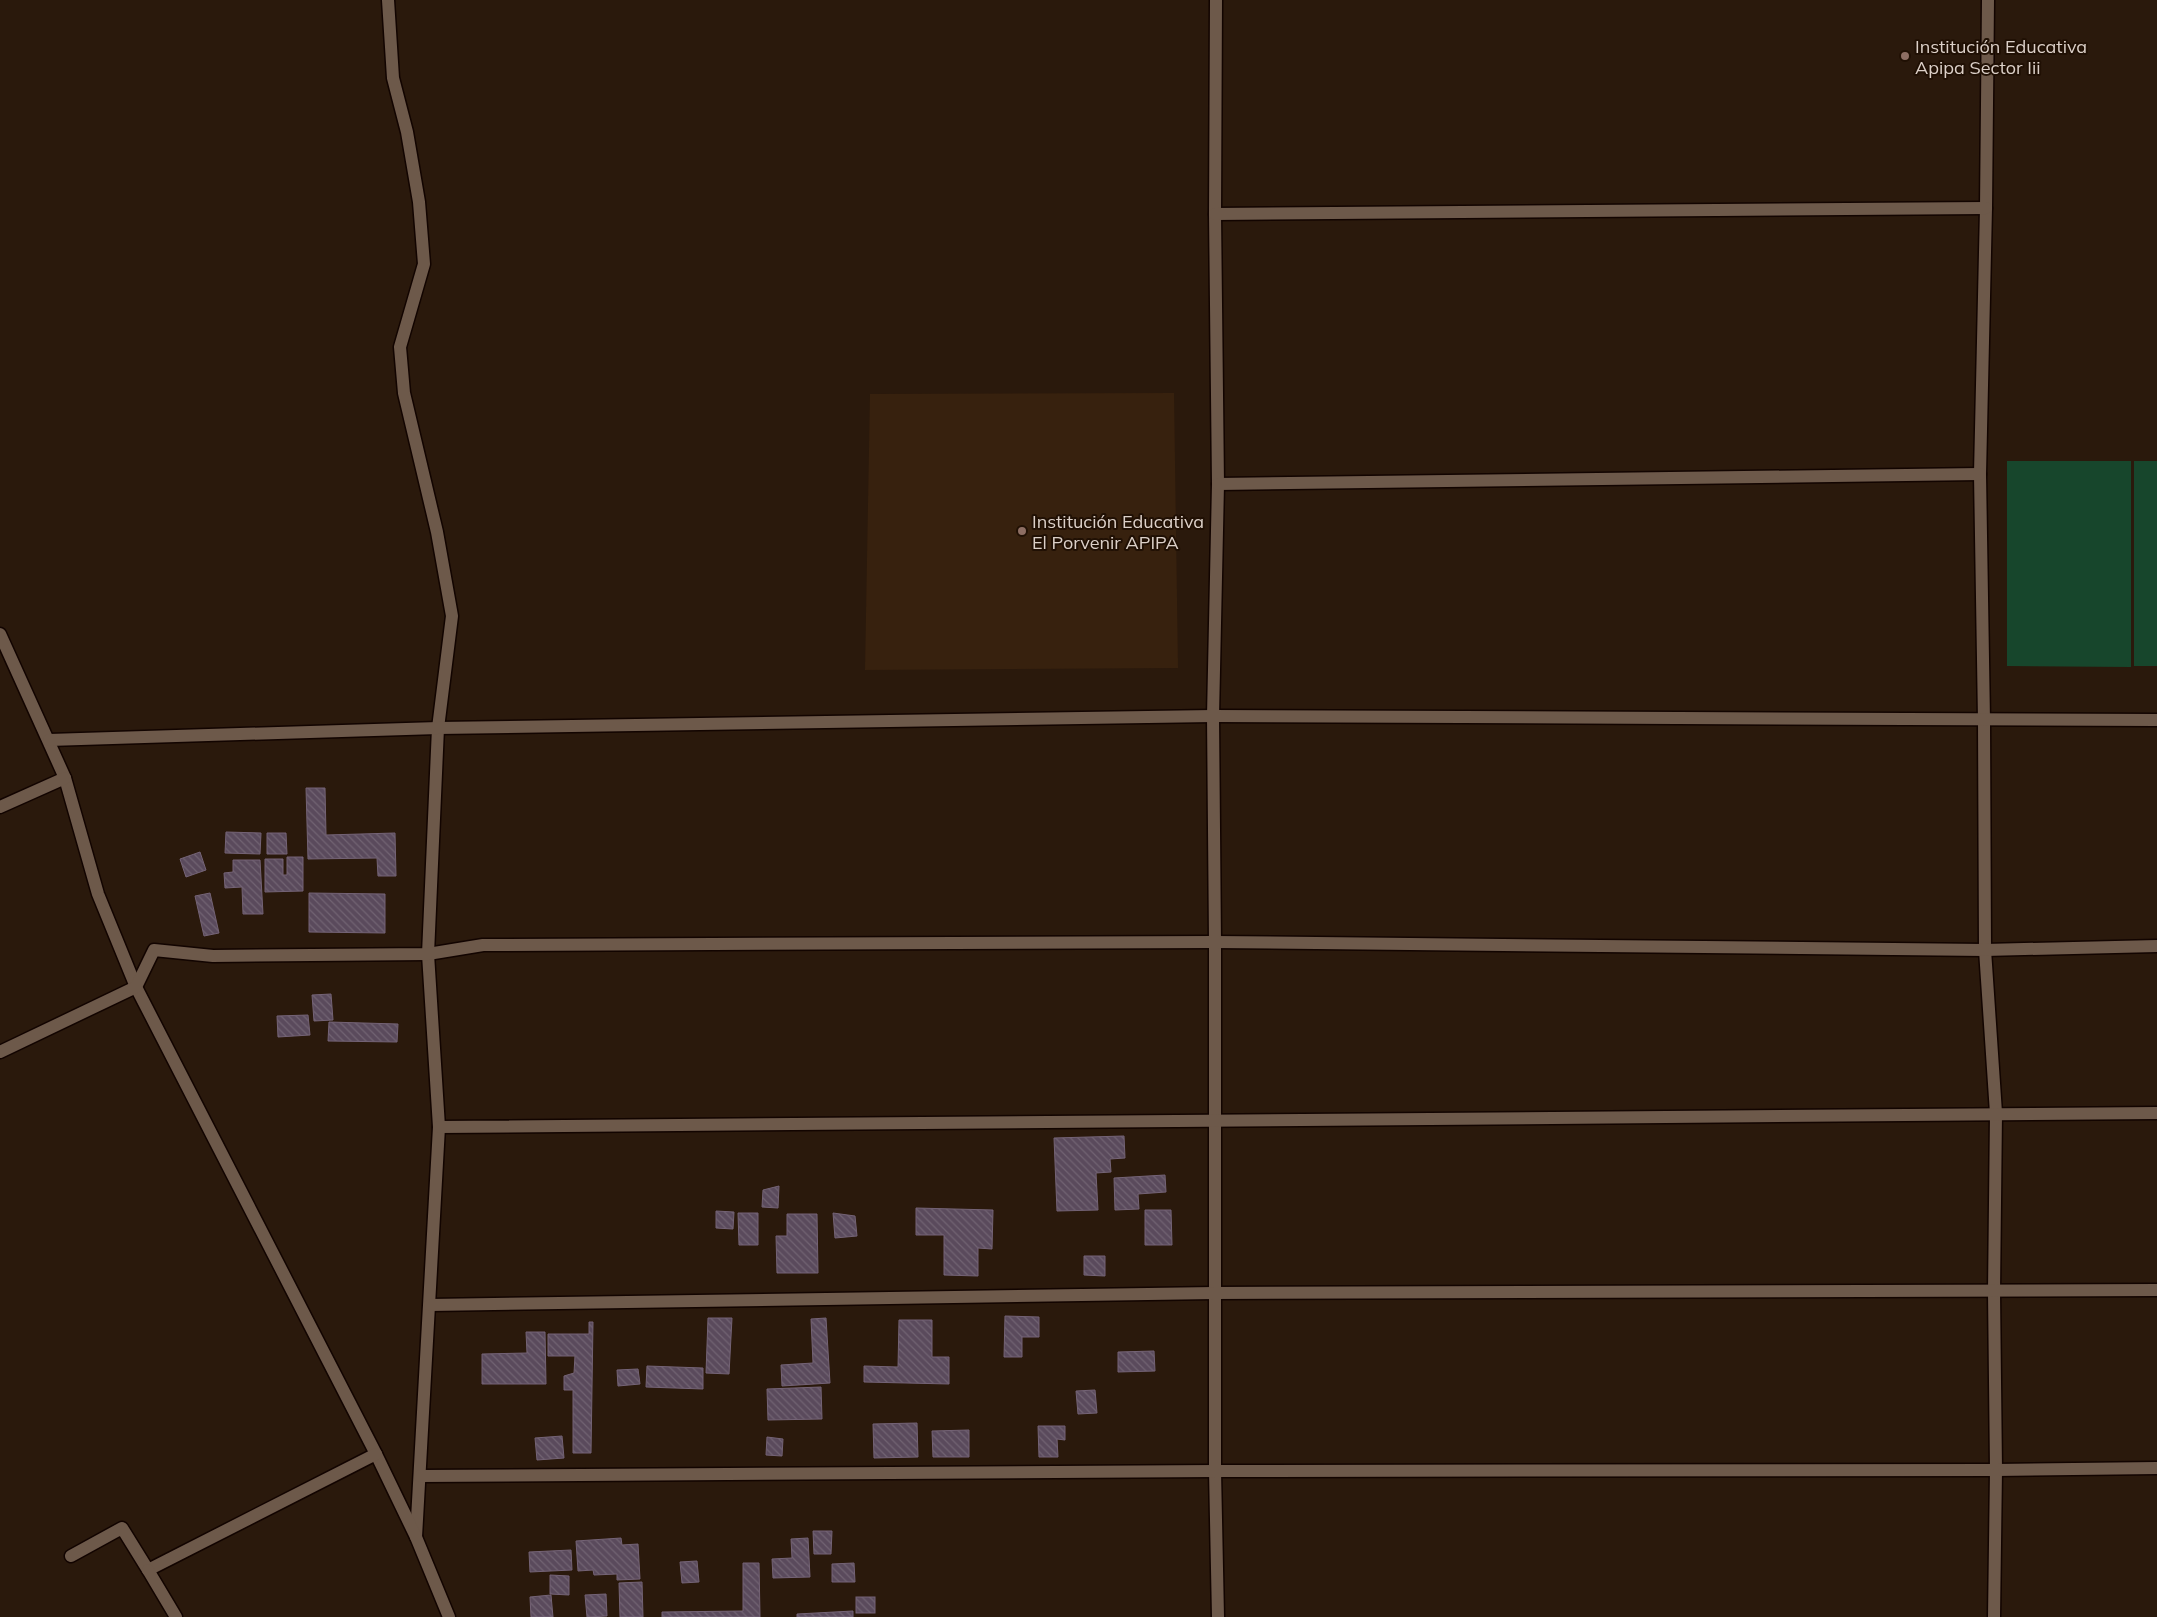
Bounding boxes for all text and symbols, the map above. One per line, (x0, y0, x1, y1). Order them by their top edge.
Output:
place label: Institución Educativa Apipa Sector Iii (1915, 35, 2087, 79)
marker: Institución Educativa Apipa Sector Iii (1899, 50, 1911, 62)
place label: Institución Educativa El Porvenir APIPA (1032, 510, 1204, 554)
marker: Institución Educativa El Porvenir APIPA (1016, 525, 1028, 537)

